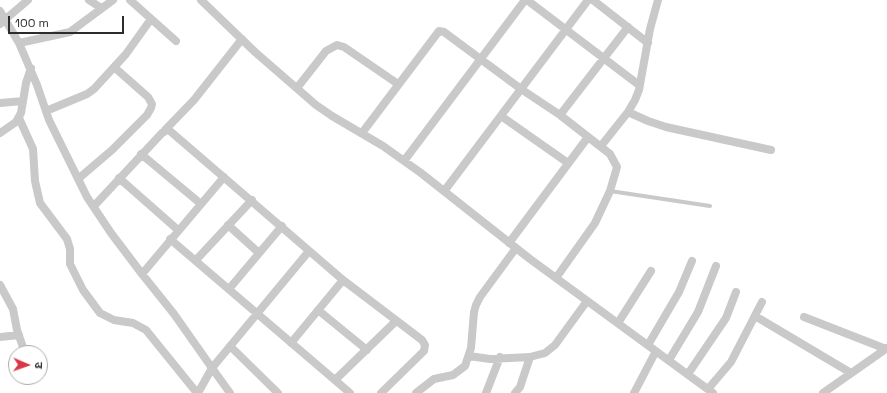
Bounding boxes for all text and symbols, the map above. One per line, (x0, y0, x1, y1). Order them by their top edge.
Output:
scale bar (10, 8, 126, 34)
text: 100 m (15, 15, 49, 31)
north arrow (8, 345, 48, 385)
text: उ (32, 362, 46, 369)

